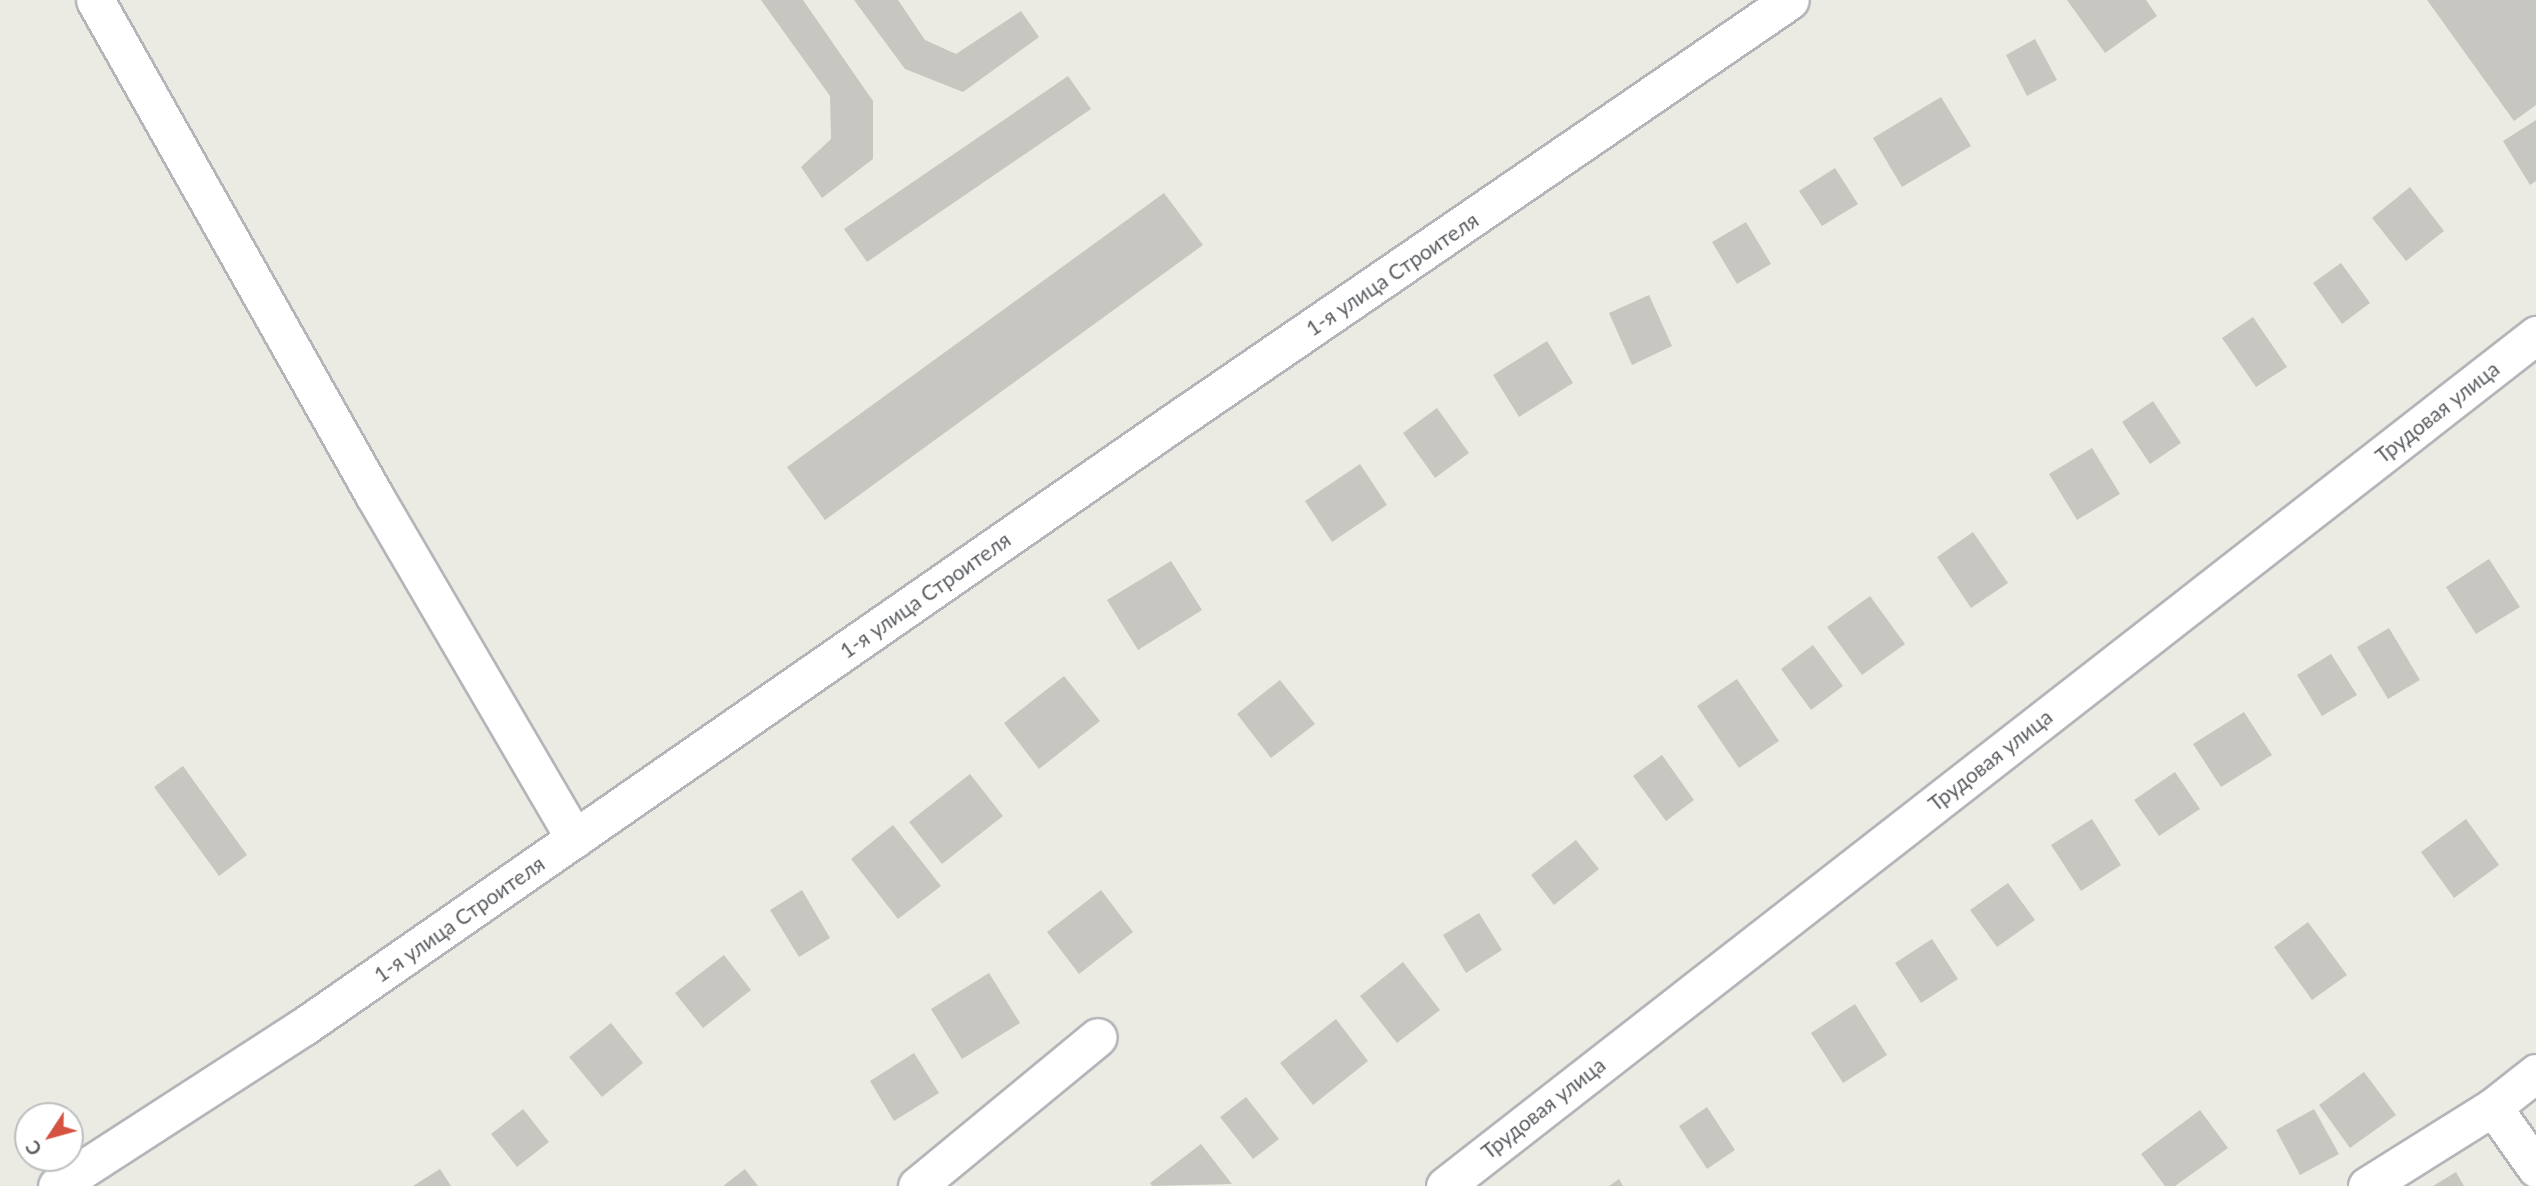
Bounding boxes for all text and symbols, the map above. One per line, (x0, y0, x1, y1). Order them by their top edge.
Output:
street label: 1-я улица Строителя (1301, 207, 1483, 341)
street label: Трудовая улица (2370, 356, 2504, 468)
street label: 1-я улица Строителя (835, 527, 1015, 663)
street label: Трудовая улица (1923, 704, 2057, 816)
street label: 1-я улица Строителя (369, 851, 549, 987)
street label: Трудовая улица (1476, 1052, 1610, 1164)
north arrow (14, 1102, 84, 1172)
text: С (20, 1137, 46, 1160)

